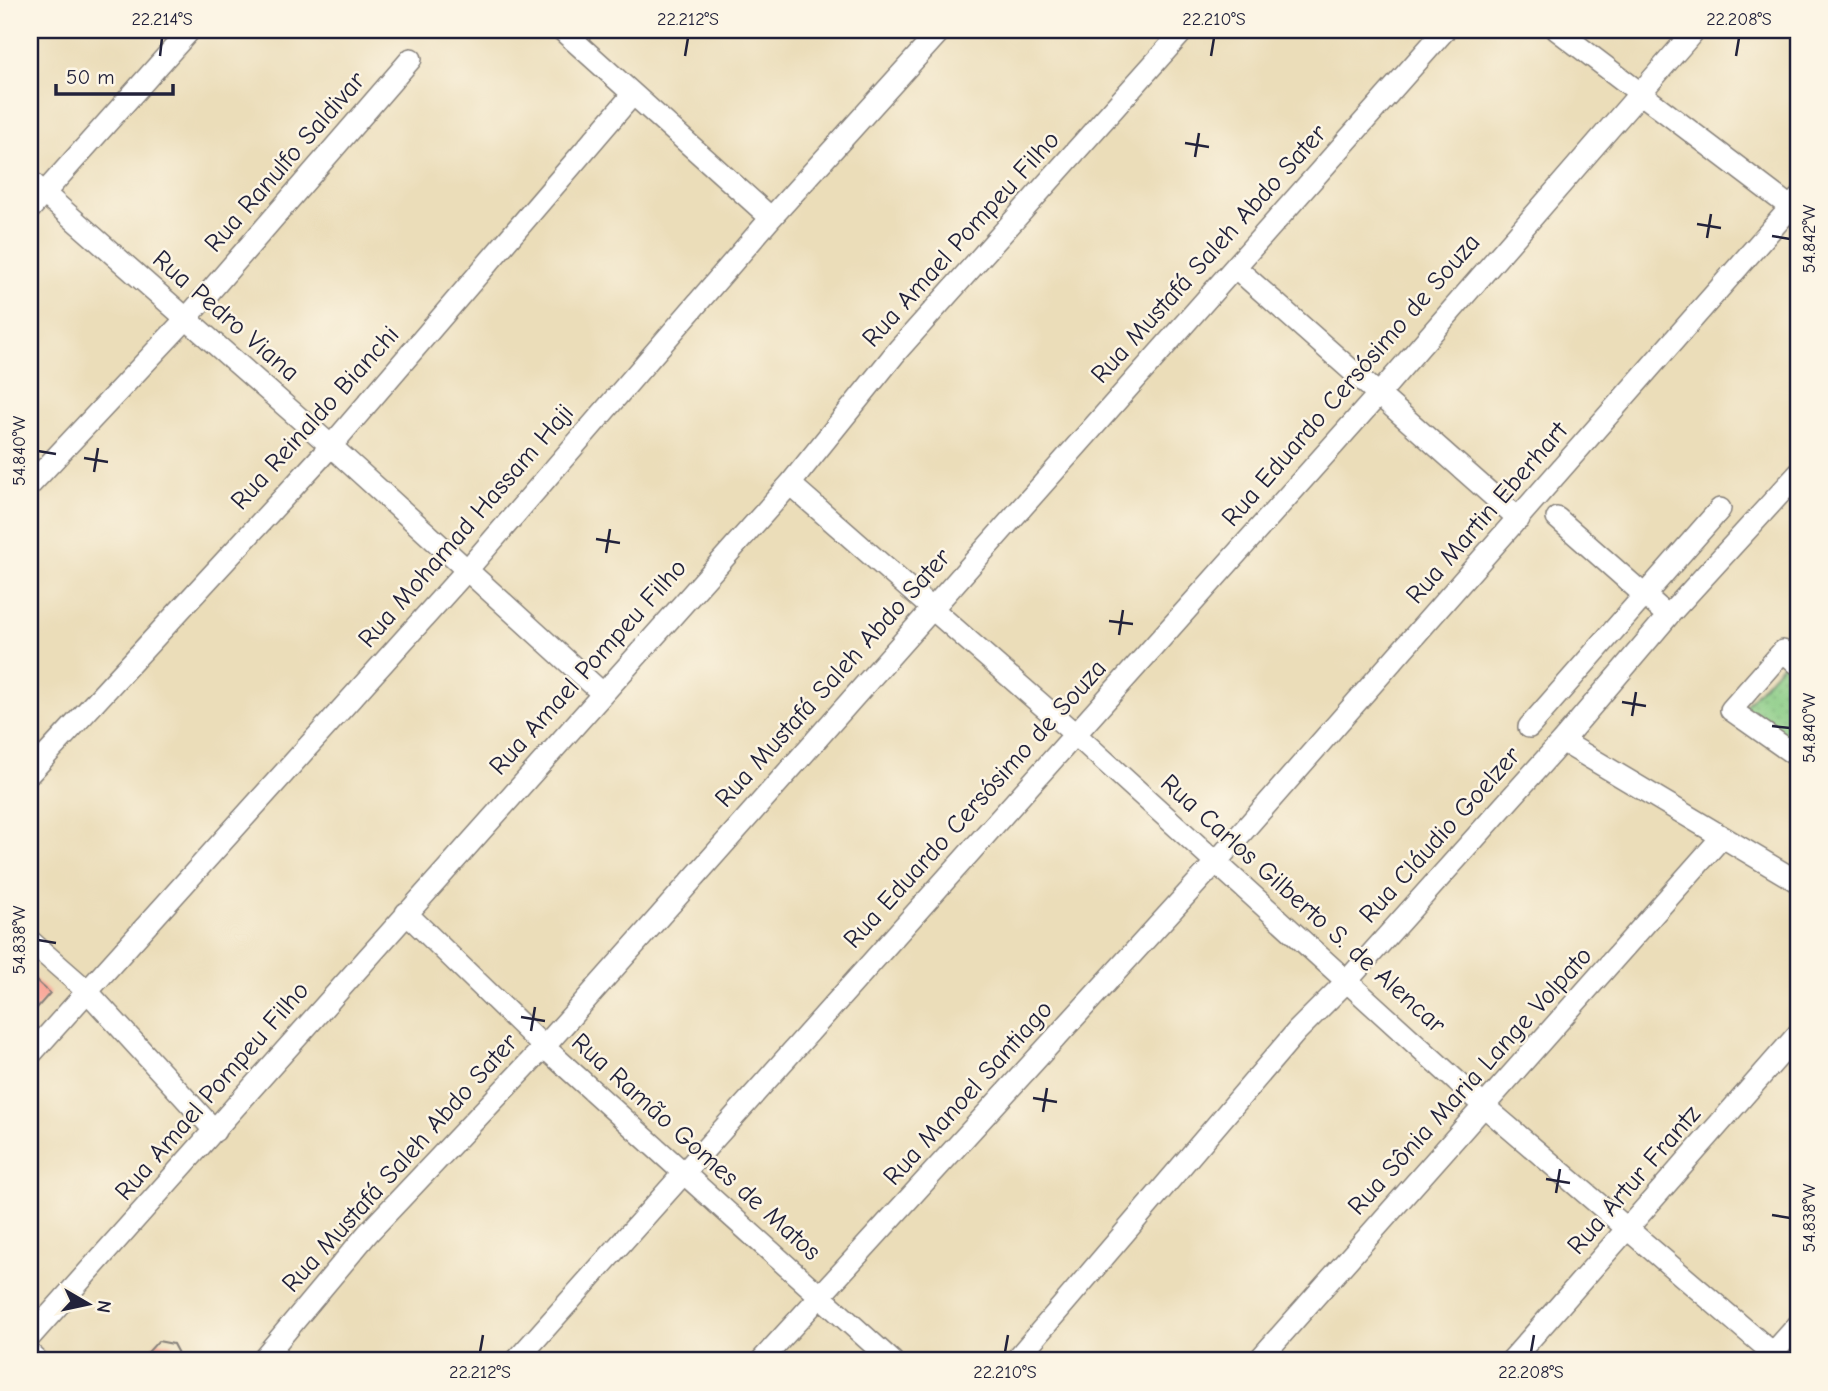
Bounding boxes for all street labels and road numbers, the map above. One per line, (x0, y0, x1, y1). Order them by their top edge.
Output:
street label: Rua Ranulfo Saldivar (198, 65, 372, 258)
street label: Rua Mustafá Saleh Abdo Sater (1085, 118, 1334, 389)
street label: Rua Amael Pompeu Filho (856, 125, 1066, 353)
street label: Rua Eduardo Cersósimo de Souza (1216, 227, 1486, 533)
street label: Rua Pedro Viana (147, 244, 305, 388)
street label: Rua Reinaldo Bianchi (225, 320, 405, 516)
street label: Rua Mohamad Hassam Haji (352, 398, 580, 654)
street label: Rua Martin Eberhart (1400, 415, 1575, 610)
street label: Rua Mustafá Saleh Abdo Sater (709, 542, 958, 813)
street label: Rua Amael Pompeu Filho (483, 553, 693, 781)
street label: Rua Eduardo Cersósimo de Souza (837, 653, 1113, 955)
street label: Rua Cláudio Goelzer (1353, 740, 1527, 929)
street label: Rua Carlos Gilberto S. de Alencar (1154, 768, 1452, 1040)
street label: Rua Sônia Maria Lange Volpato (1342, 941, 1598, 1221)
street label: Rua Amael Pompeu Filho (109, 975, 315, 1207)
street label: Rua Manoel Santiago (877, 995, 1059, 1191)
street label: Rua Mustafá Saleh Abdo Sater (276, 1027, 525, 1298)
street label: Rua Ramão Gomes de Matos (565, 1027, 827, 1267)
street label: Rua Artur Frantz (1561, 1099, 1707, 1261)

